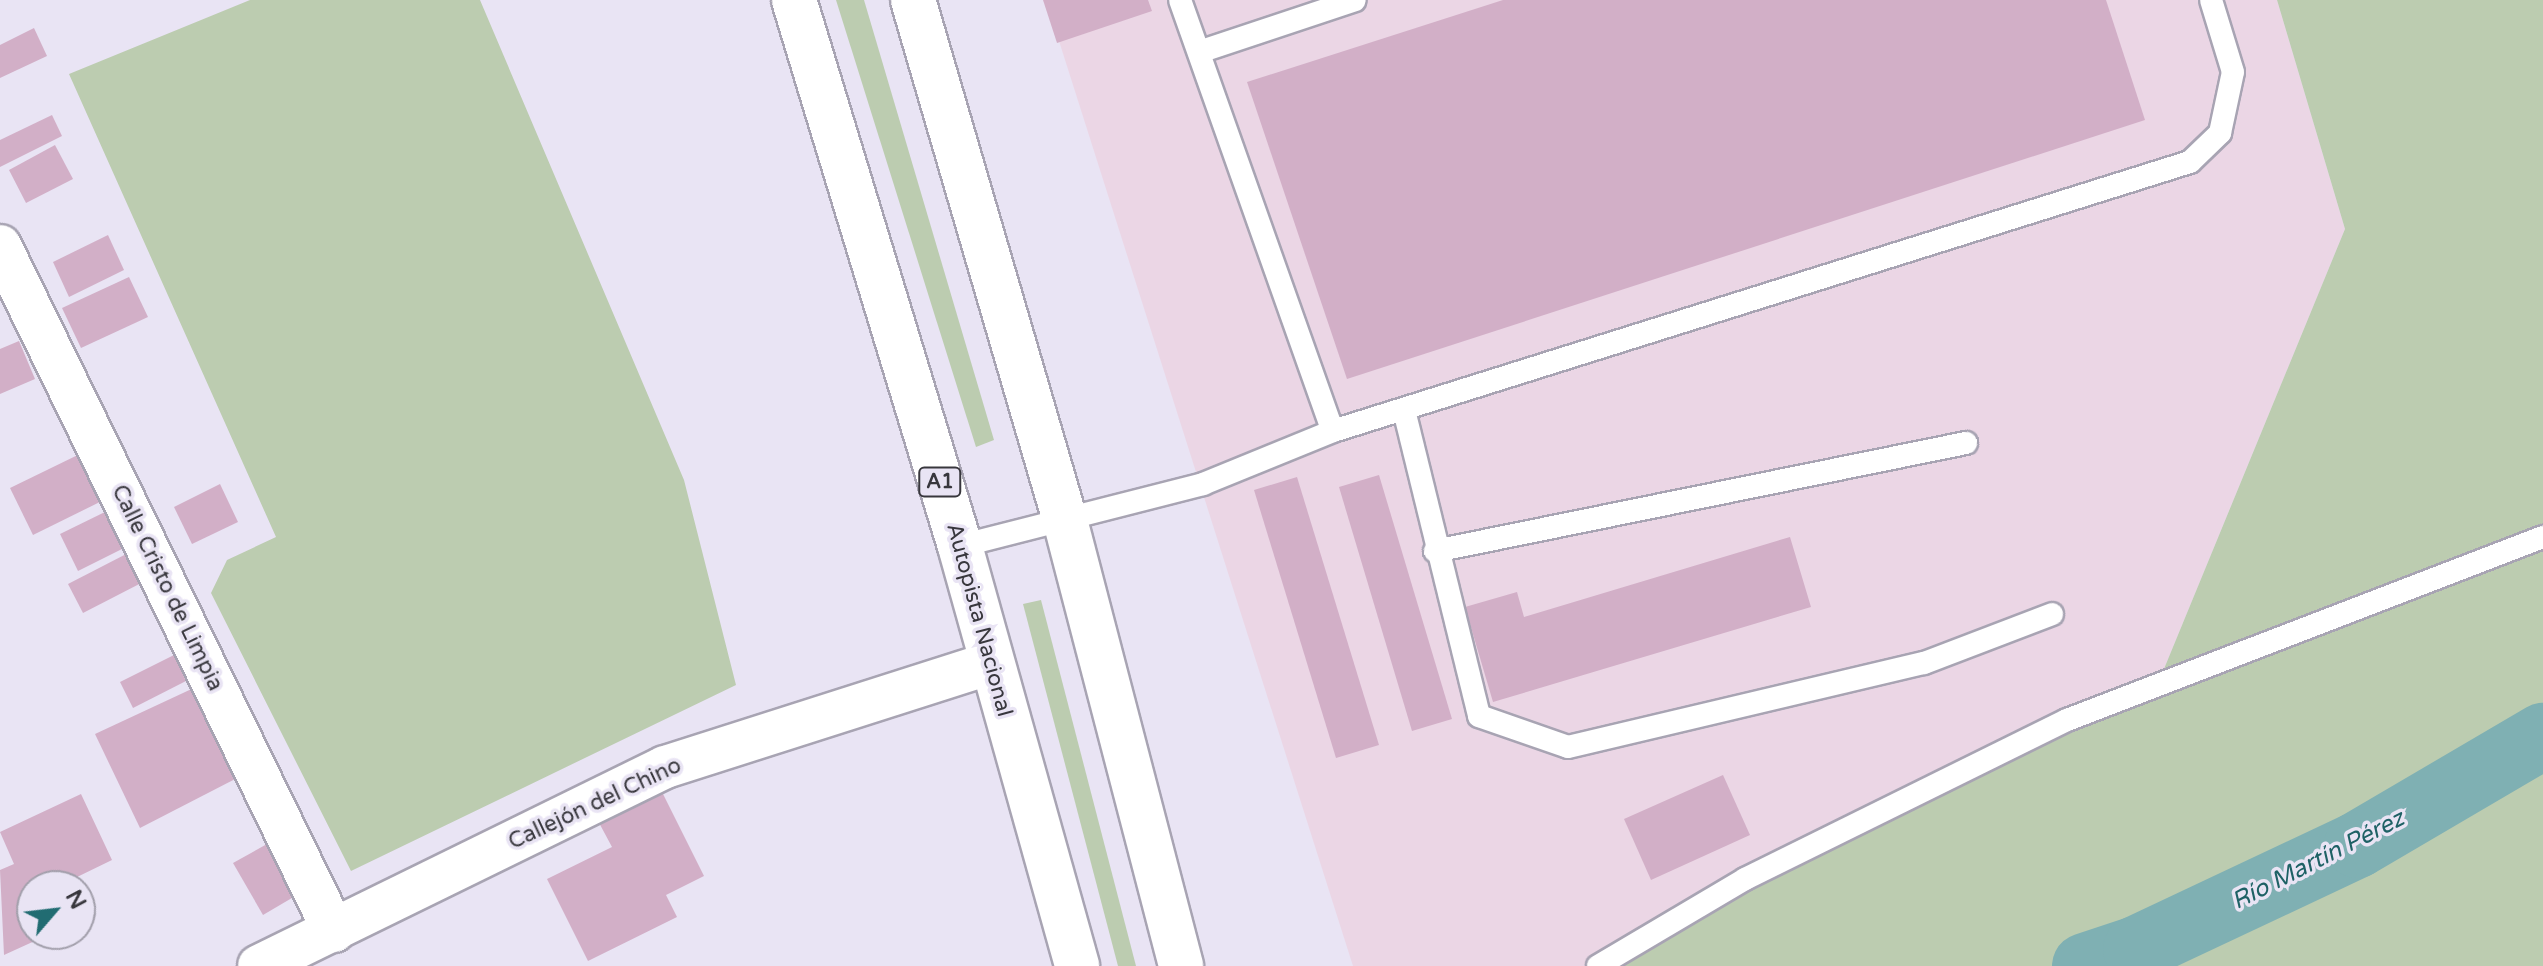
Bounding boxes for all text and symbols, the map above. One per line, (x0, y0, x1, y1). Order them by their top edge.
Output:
road number: A1 (918, 466, 962, 498)
street label: Calle Cristo de Limpia (106, 481, 228, 695)
street label: Autopista Nacional (940, 520, 1018, 720)
street label: Callejón del Chino (504, 752, 686, 856)
water label: Río Martín Pérez (2227, 804, 2409, 916)
north arrow (16, 870, 96, 950)
text: N (60, 886, 91, 914)

